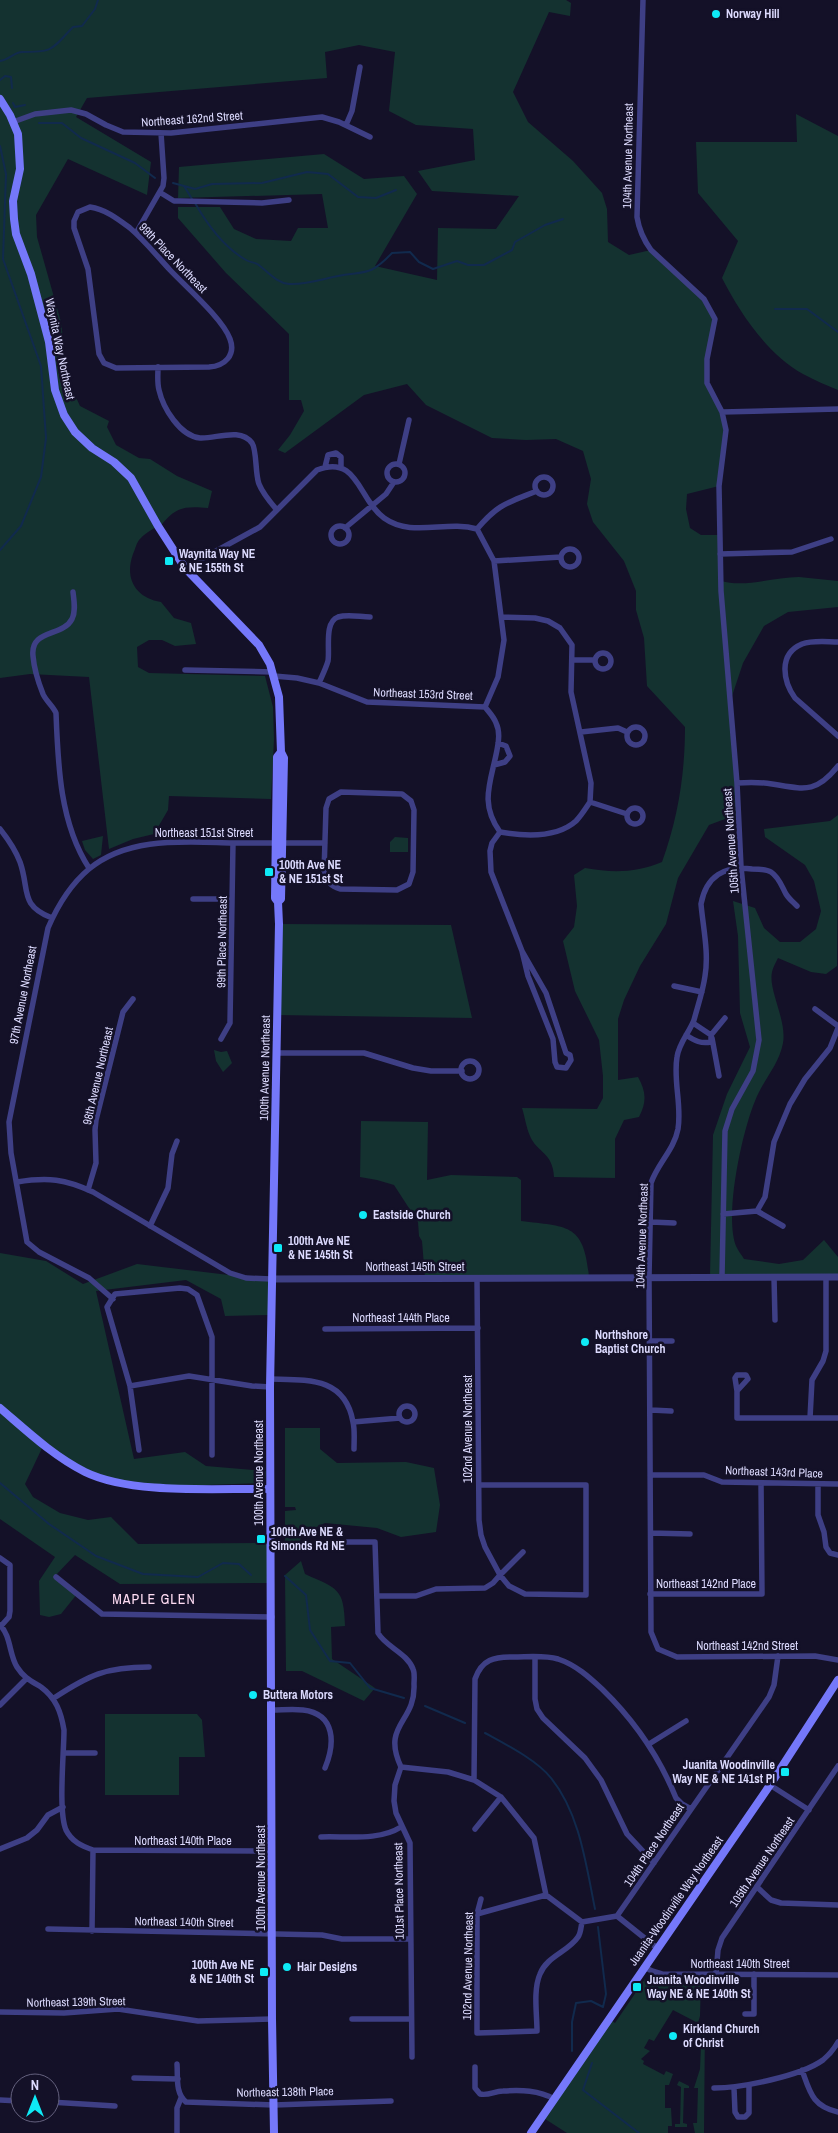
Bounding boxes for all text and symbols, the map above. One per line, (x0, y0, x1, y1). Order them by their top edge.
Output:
place label: Norway Hill (726, 6, 780, 22)
marker: Norway Hill (710, 8, 722, 20)
street label: 104th Avenue Northeast (619, 103, 637, 209)
street label: Northeast 162nd Street (141, 107, 244, 131)
street label: 99th Place Northeast (135, 219, 211, 297)
street label: Waynita Way Northeast (41, 297, 79, 401)
place label: Waynita Way NE & NE 155th St (179, 546, 256, 576)
marker: Waynita Way NE & NE 155th St (163, 555, 175, 567)
street label: Northeast 153rd Street (373, 684, 473, 704)
street label: 105th Avenue Northeast (719, 788, 743, 894)
street label: Northeast 151st Street (155, 825, 253, 841)
place label: 100th Ave NE & NE 151st St (279, 857, 344, 887)
marker: 100th Ave NE & NE 151st St (263, 866, 275, 878)
street label: 99th Place Northeast (213, 896, 231, 988)
street label: 97th Avenue Northeast (6, 944, 40, 1046)
street label: 100th Avenue Northeast (256, 1015, 274, 1121)
street label: 98th Avenue Northeast (79, 1025, 117, 1126)
street label: 104th Avenue Northeast (632, 1183, 652, 1289)
place label: Eastside Church (373, 1207, 451, 1223)
marker: Eastside Church (357, 1209, 369, 1221)
place label: 100th Ave NE & NE 145th St (288, 1233, 353, 1263)
marker: 100th Ave NE & NE 145th St (272, 1242, 284, 1254)
street label: Northeast 145th Street (365, 1259, 465, 1275)
street label: Northeast 144th Place (352, 1310, 450, 1326)
place label: Northshore Baptist Church (595, 1327, 666, 1357)
marker: Northshore Baptist Church (579, 1336, 591, 1348)
street label: 102nd Avenue Northeast (460, 1375, 476, 1483)
street label: 100th Avenue Northeast (251, 1420, 267, 1526)
street label: Northeast 143rd Place (725, 1462, 823, 1482)
place label: 100th Ave NE & Simonds Rd NE (271, 1524, 345, 1554)
marker: 100th Ave NE & Simonds Rd NE (255, 1533, 267, 1545)
street label: Northeast 142nd Place (656, 1576, 756, 1592)
district label: MAPLE GLEN (112, 1590, 196, 1608)
street label: Northeast 142nd Street (696, 1638, 798, 1654)
place label: Buttera Motors (263, 1687, 334, 1703)
marker: Buttera Motors (247, 1689, 259, 1701)
place label: Juanita Woodinville Way NE & NE 141st Pl (673, 1757, 776, 1787)
marker: Juanita Woodinville Way NE & NE 141st Pl (779, 1766, 791, 1778)
street label: 104th Place Northeast (620, 1800, 688, 1890)
street label: 105th Avenue Northeast (726, 1814, 798, 1910)
street label: 100th Avenue Northeast (253, 1825, 269, 1931)
street label: Northeast 140th Place (134, 1833, 232, 1849)
street label: Juanita-Woodinville Way Northeast (625, 1833, 727, 1969)
street label: 101st Place Northeast (390, 1842, 408, 1940)
street label: 102nd Avenue Northeast (459, 1912, 477, 2020)
street label: Northeast 140th Street (134, 1913, 234, 1931)
street label: Northeast 140th Street (690, 1956, 790, 1972)
place label: 100th Ave NE & NE 140th St (189, 1957, 255, 1987)
place label: Hair Designs (297, 1959, 358, 1975)
marker: Hair Designs (281, 1961, 293, 1973)
marker: 100th Ave NE & NE 140th St (258, 1966, 270, 1978)
place label: Juanita Woodinville Way NE & NE 140th St (647, 1972, 751, 2002)
marker: Juanita Woodinville Way NE & NE 140th St (631, 1981, 643, 1993)
street label: Northeast 139th Street (26, 1993, 126, 2011)
place label: Kirkland Church of Christ (683, 2021, 760, 2051)
marker: Kirkland Church of Christ (667, 2030, 679, 2042)
north arrow (10, 2073, 60, 2123)
text: N (31, 2076, 39, 2094)
street label: Northeast 138th Place (236, 2083, 334, 2101)

